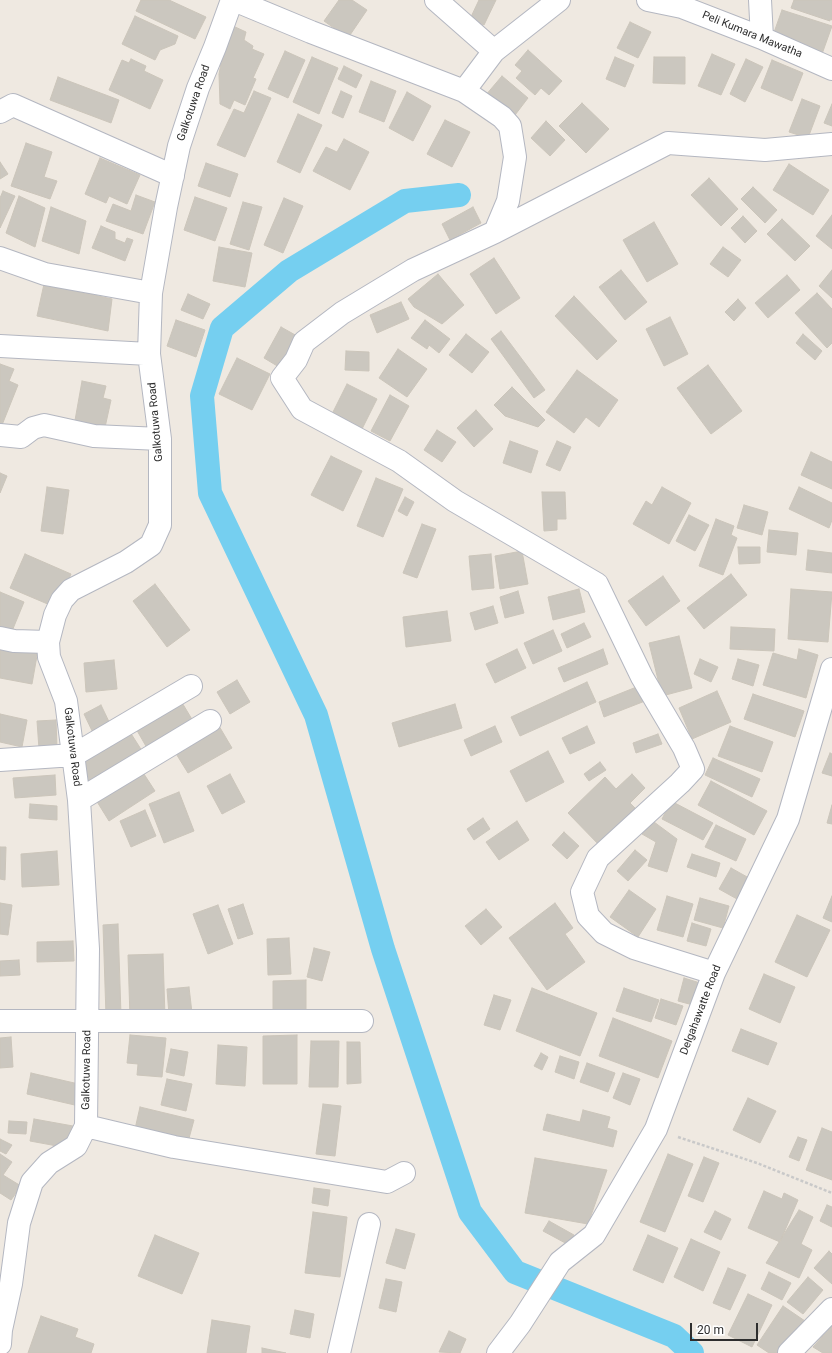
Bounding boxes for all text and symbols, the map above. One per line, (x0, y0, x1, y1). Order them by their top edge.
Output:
street label: Peli Kumara Mawatha (700, 9, 804, 61)
street label: Galkotuwa Road (175, 63, 213, 143)
street label: Galkotuwa Road (146, 382, 166, 462)
street label: Galkotuwa Road (61, 707, 83, 787)
street label: Delgahawatte Road (678, 963, 724, 1057)
street label: Galkotuwa Road (80, 1030, 94, 1110)
scale bar (692, 1315, 760, 1341)
text: 20 m (697, 1323, 724, 1337)

